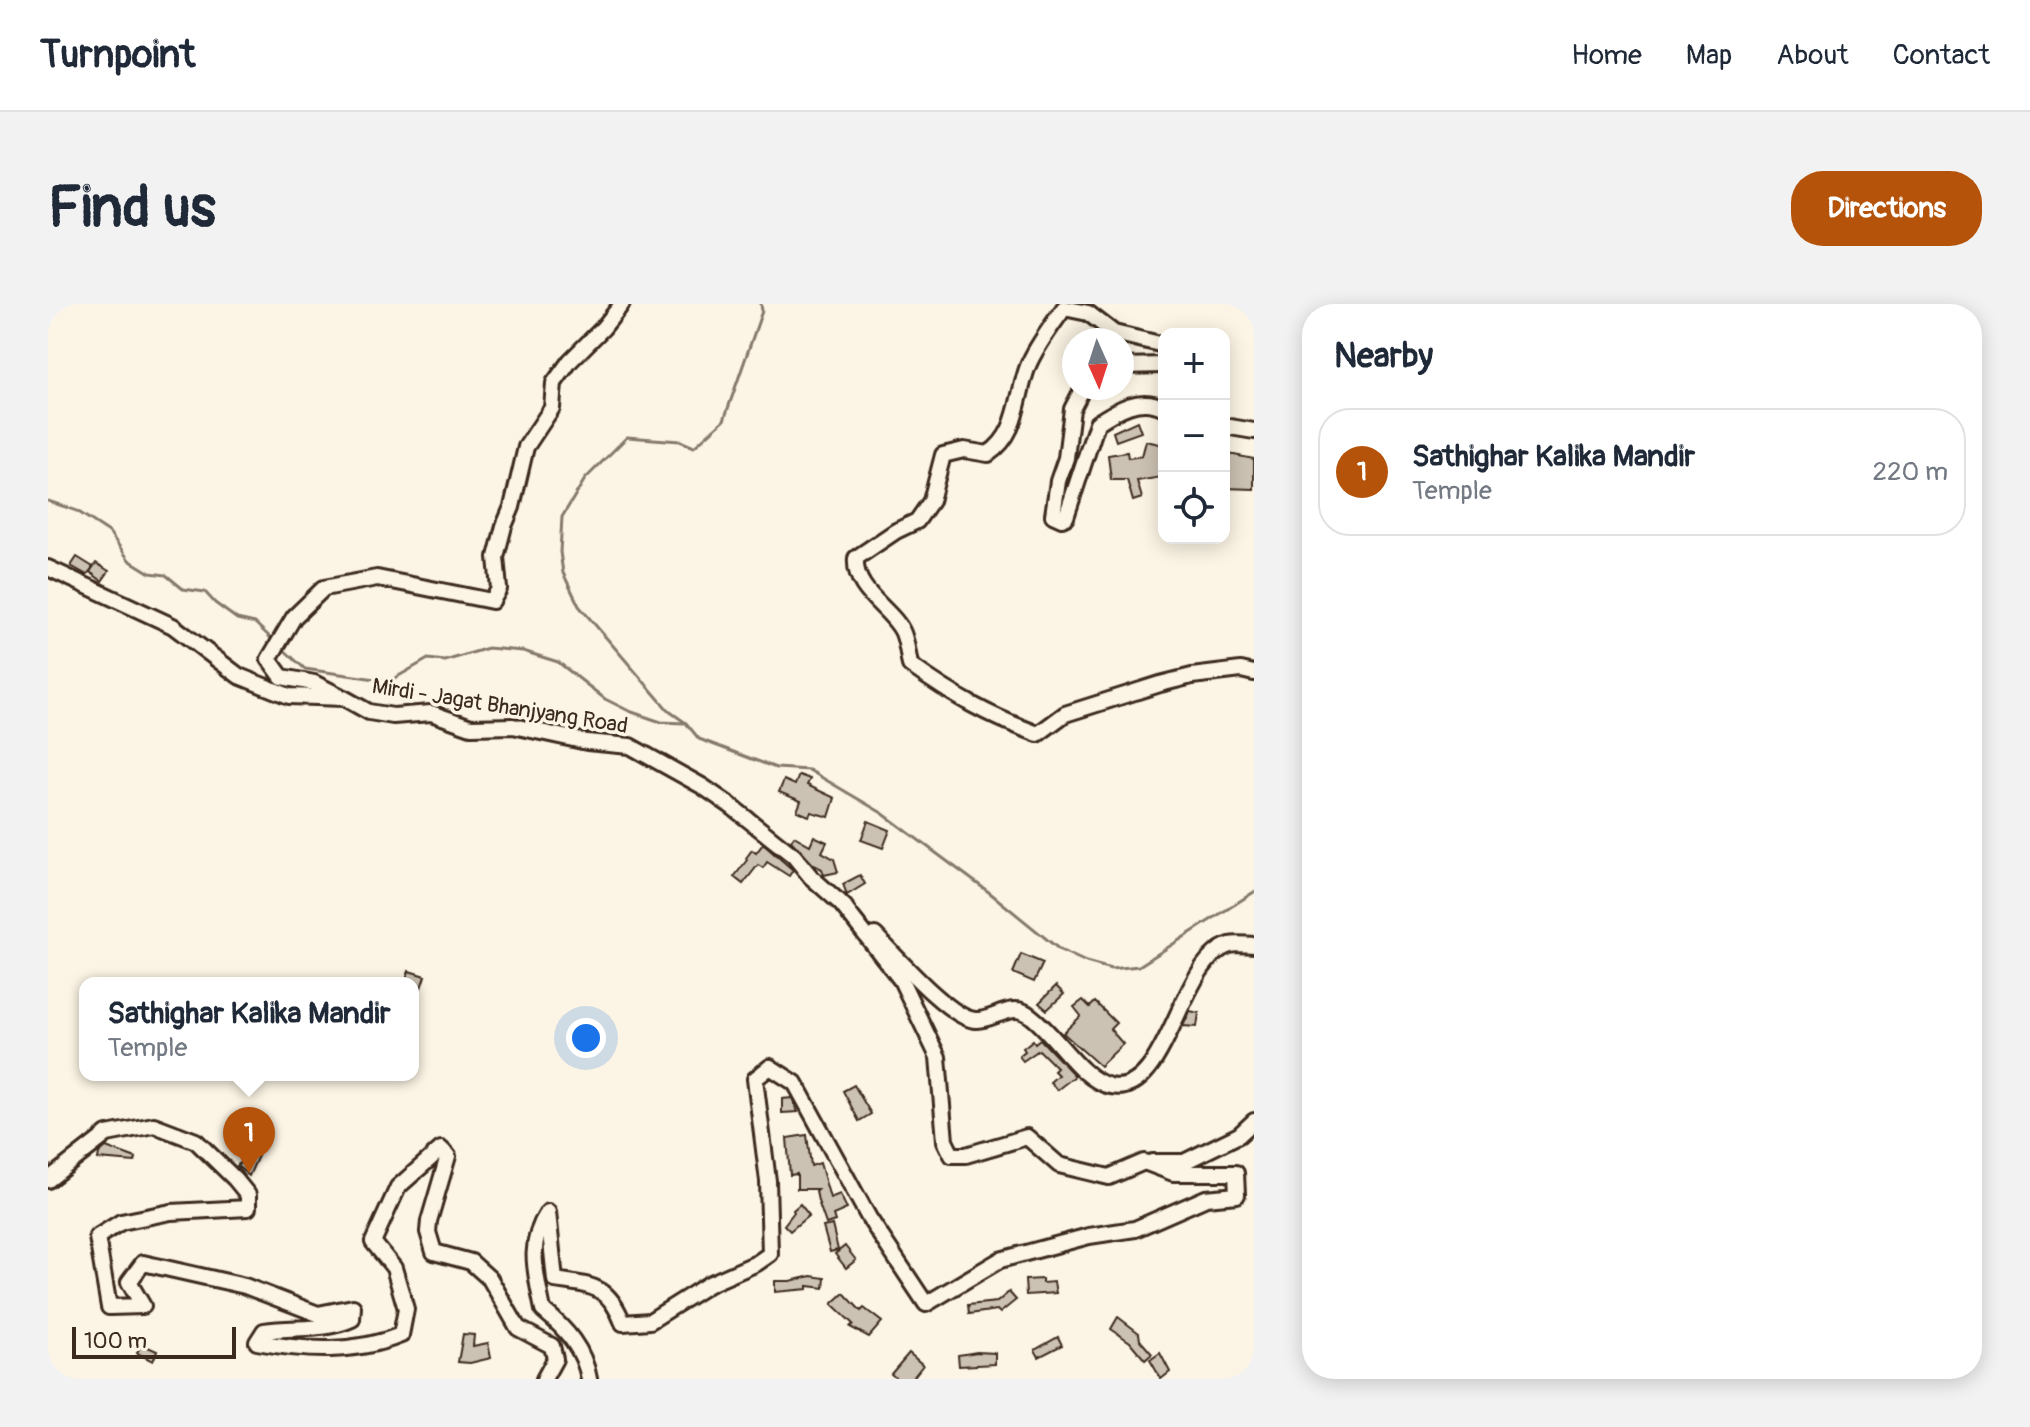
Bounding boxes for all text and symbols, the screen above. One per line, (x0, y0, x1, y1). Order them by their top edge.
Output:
text: Turnpoint (40, 31, 195, 79)
text: Home (1571, 38, 1642, 73)
text: Map (1686, 38, 1732, 73)
text: About (1776, 38, 1849, 73)
text: Contact (1893, 38, 1990, 73)
button: Directions (1791, 171, 1982, 246)
text: Find us (48, 174, 216, 243)
north arrow (1062, 328, 1134, 400)
map controls (1158, 328, 1230, 544)
button: + (1158, 328, 1230, 400)
text: Nearby (1334, 335, 1433, 378)
button: − (1158, 400, 1230, 472)
text: Sathighar Kalika Mandir (1412, 438, 1695, 475)
text: 1 (1357, 456, 1367, 488)
text: 220 m (1872, 456, 1948, 488)
button: locate (1158, 472, 1230, 544)
text: Temple (1412, 475, 1492, 507)
street label: Mirdi - Jagat Bhanjyang Road (370, 672, 630, 740)
popup (79, 977, 419, 1081)
text: Sathighar Kalika Mandir (108, 995, 390, 1032)
your location (566, 1018, 606, 1058)
text: Temple (108, 1032, 187, 1064)
pin: 1 (223, 1107, 275, 1173)
scale bar (72, 1323, 236, 1359)
text: 100 m (84, 1327, 147, 1355)

